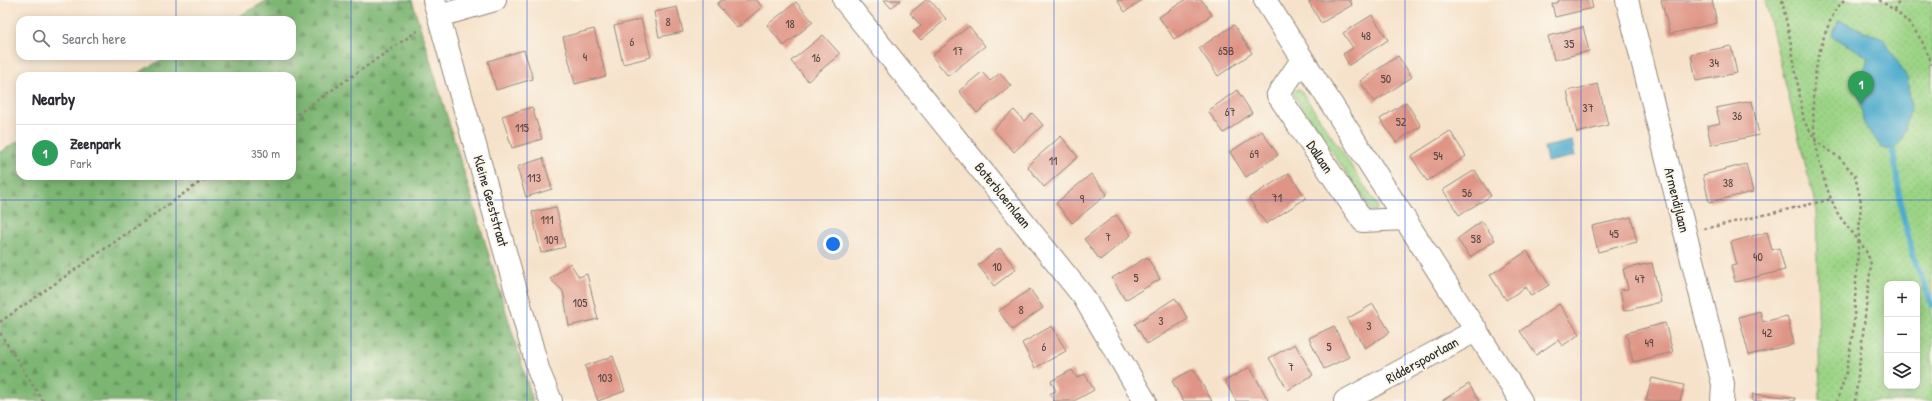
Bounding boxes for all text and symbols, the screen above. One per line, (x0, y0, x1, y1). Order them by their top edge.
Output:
house number: 8 (665, 13, 671, 30)
house number: 18 (785, 15, 795, 32)
search box (16, 16, 296, 60)
icon: search (30, 27, 52, 49)
house number: 48 (1361, 27, 1371, 44)
text: Search here (62, 28, 126, 49)
house number: 6 (630, 33, 635, 50)
house number: 35 (1564, 35, 1574, 52)
house number: 17 (953, 42, 963, 59)
house number: 65B (1218, 42, 1234, 59)
house number: 4 (583, 48, 588, 65)
house number: 16 (811, 49, 821, 66)
house number: 34 (1709, 54, 1719, 71)
house number: 50 (1381, 70, 1391, 87)
pin: 1 (1848, 71, 1874, 104)
text: Nearby (32, 87, 75, 110)
house number: 37 (1582, 99, 1594, 116)
house number: 67 (1225, 103, 1235, 120)
house number: 36 (1732, 107, 1742, 124)
house number: 52 (1396, 113, 1407, 130)
house number: 115 (515, 119, 529, 136)
text: Zeenpark (70, 133, 121, 154)
street label: Dallaan (1303, 137, 1338, 177)
text: 1 (43, 144, 47, 162)
text: 350 m (251, 144, 280, 162)
house number: 69 (1249, 145, 1259, 162)
house number: 54 (1433, 147, 1443, 164)
house number: 11 (1049, 152, 1057, 169)
street label: Kleine Geeststraat (469, 153, 514, 249)
text: Park (70, 154, 92, 172)
street label: Boterbloemlaan (971, 158, 1036, 232)
street label: Armendijlaan (1659, 165, 1695, 235)
house number: 113 (527, 169, 541, 186)
house number: 38 (1723, 174, 1733, 191)
house number: 56 (1462, 184, 1472, 201)
house number: 71 (1272, 189, 1282, 206)
house number: 9 (1080, 190, 1085, 207)
house number: 111 (540, 211, 554, 228)
house number: 45 (1609, 225, 1619, 242)
house number: 7 (1105, 228, 1111, 245)
house number: 58 (1471, 230, 1481, 247)
house number: 109 (544, 231, 559, 248)
your location (823, 234, 843, 254)
house number: 40 (1753, 248, 1763, 265)
house number: 10 (992, 258, 1002, 275)
house number: 5 (1133, 269, 1139, 286)
house number: 47 (1635, 270, 1645, 287)
map controls (1884, 281, 1920, 389)
button: + (1884, 281, 1920, 317)
house number: 105 (573, 294, 587, 311)
house number: 8 (1018, 301, 1024, 318)
house number: 3 (1158, 312, 1164, 329)
house number: 3 (1366, 317, 1372, 334)
button: − (1884, 317, 1920, 353)
house number: 42 (1762, 324, 1772, 341)
street label: Ridderspoorlaan (1382, 332, 1462, 388)
house number: 49 (1645, 334, 1654, 351)
house number: 6 (1042, 338, 1047, 355)
house number: 5 (1326, 338, 1332, 355)
button: layers (1884, 353, 1920, 389)
house number: 7 (1288, 358, 1294, 375)
house number: 103 (597, 369, 613, 386)

